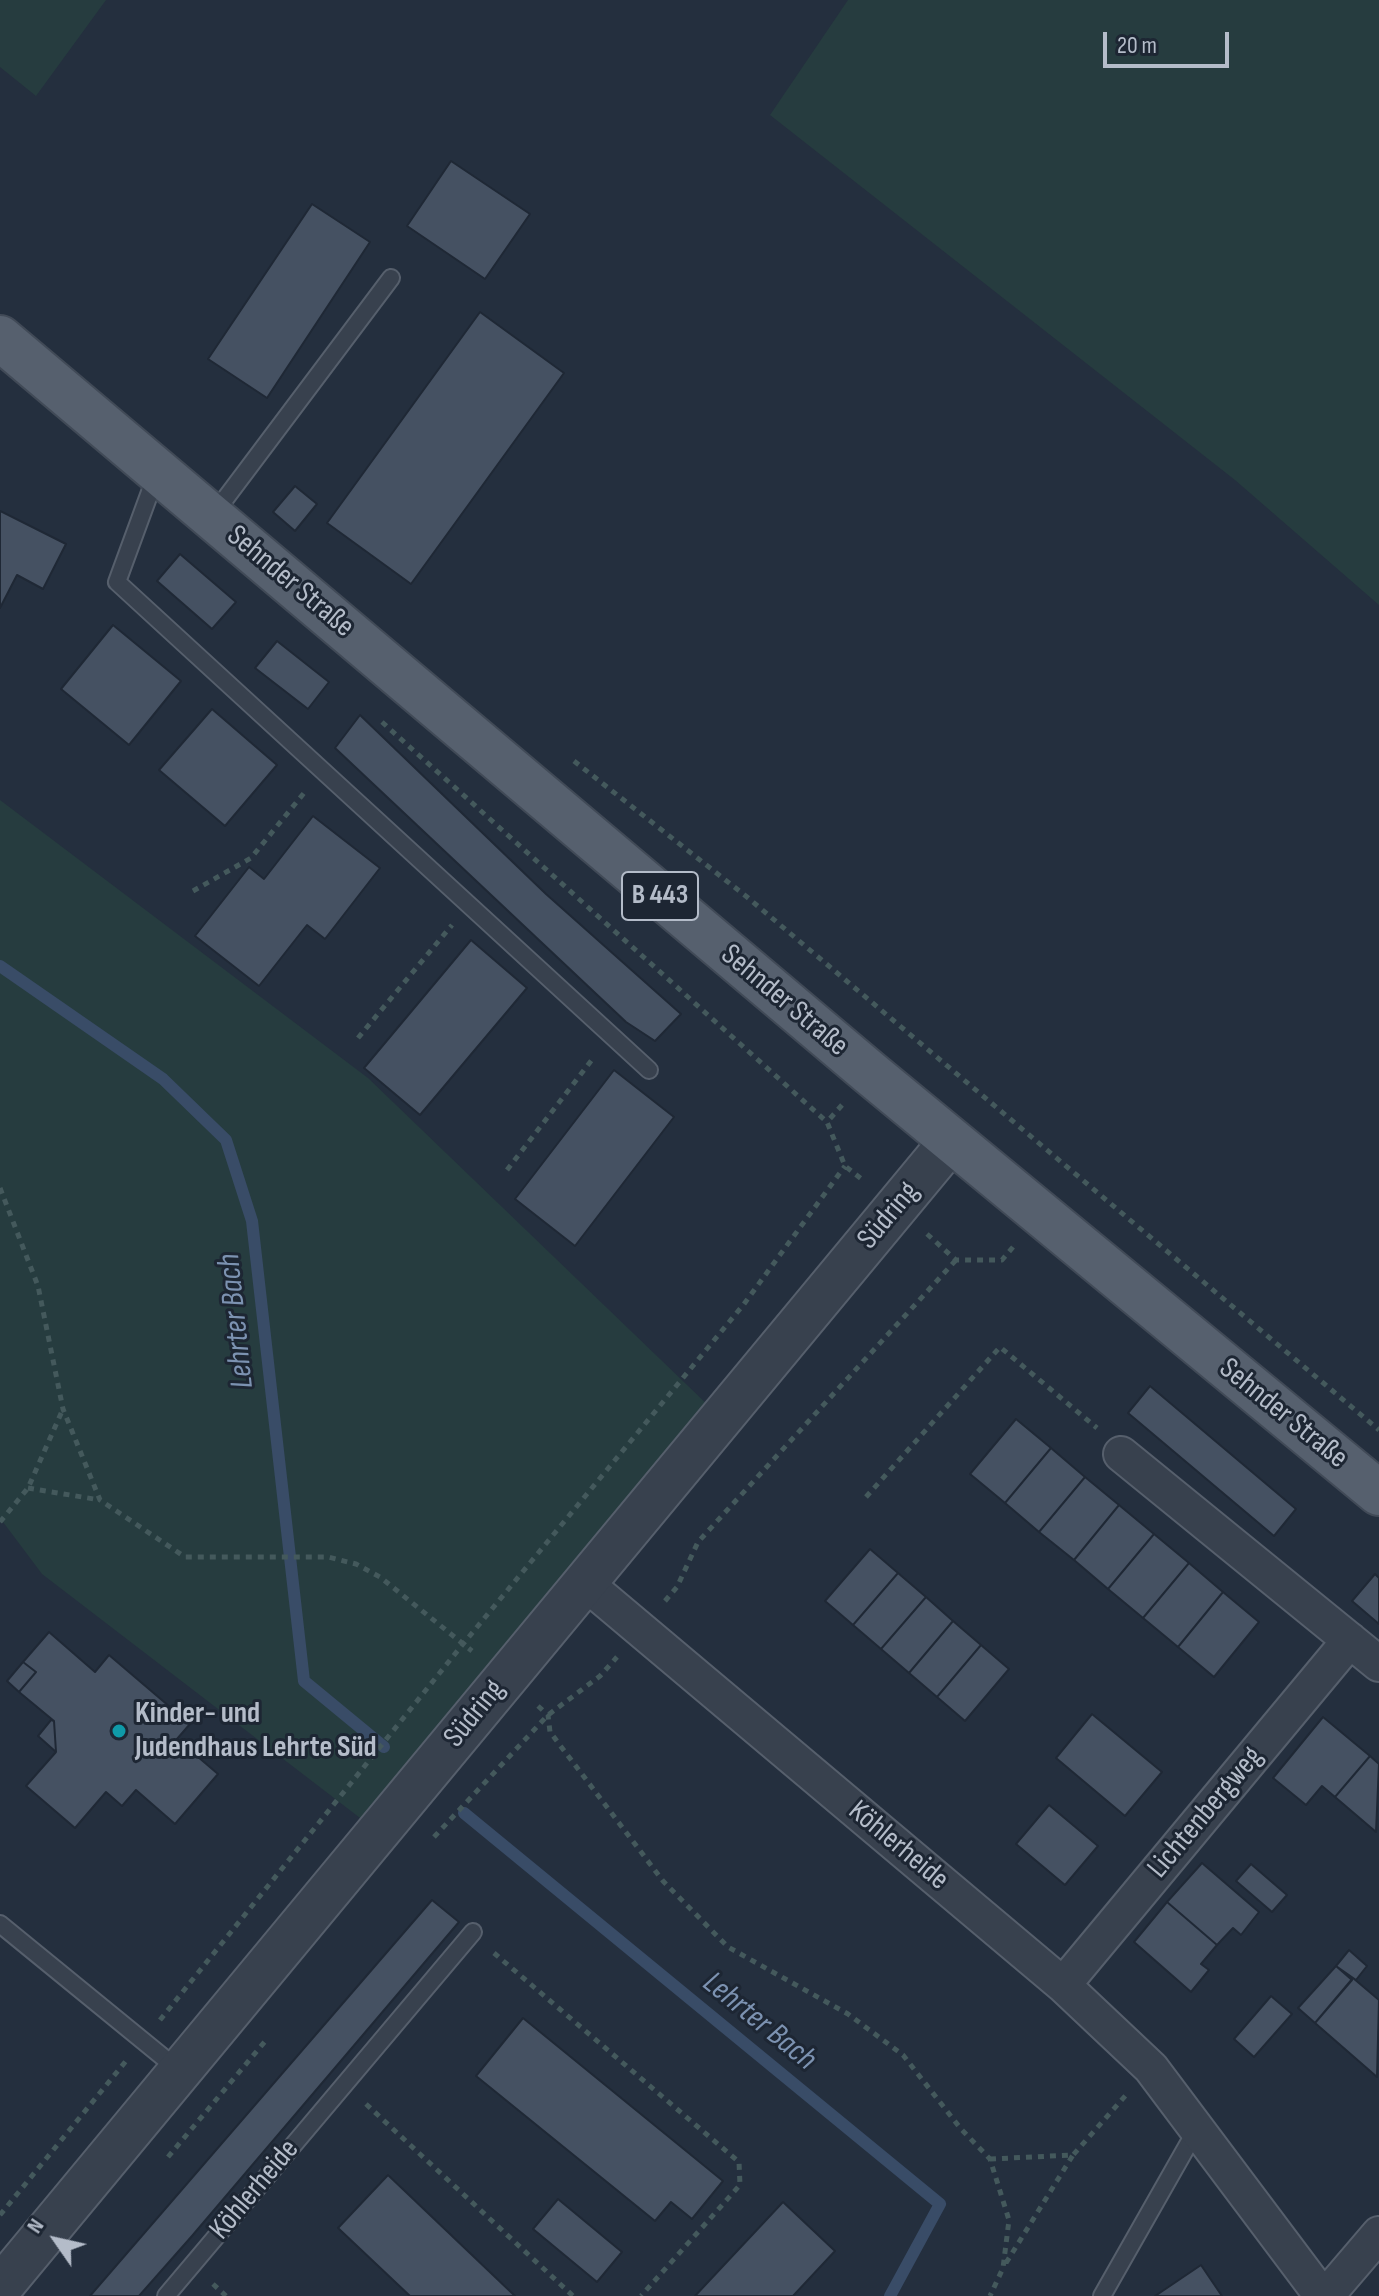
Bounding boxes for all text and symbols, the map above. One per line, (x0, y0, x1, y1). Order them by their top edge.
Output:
scale bar (1107, 16, 1233, 66)
text: 20 m (1117, 31, 1157, 60)
street label: Sehnder Straße (219, 518, 361, 646)
road number: B 443 (622, 872, 698, 920)
street label: Sehnder Straße (713, 937, 855, 1065)
street label: Südring (850, 1175, 928, 1257)
water label: Lehrter Bach (211, 1252, 263, 1390)
street label: Sehnder Straße (1211, 1351, 1355, 1477)
street label: Südring (437, 1673, 513, 1755)
place label: Kinder- und Judendhaus Lehrte Süd (135, 1696, 377, 1766)
marker: Kinder- und Judendhaus Lehrte Süd (110, 1722, 128, 1740)
street label: Lichtenbergweg (1141, 1740, 1271, 1886)
street label: Köhlerheide (841, 1794, 955, 1898)
water label: Lehrter Bach (694, 1965, 824, 2079)
street label: Köhlerheide (203, 2133, 307, 2247)
north arrow (16, 2200, 96, 2280)
text: N (21, 2214, 50, 2239)

